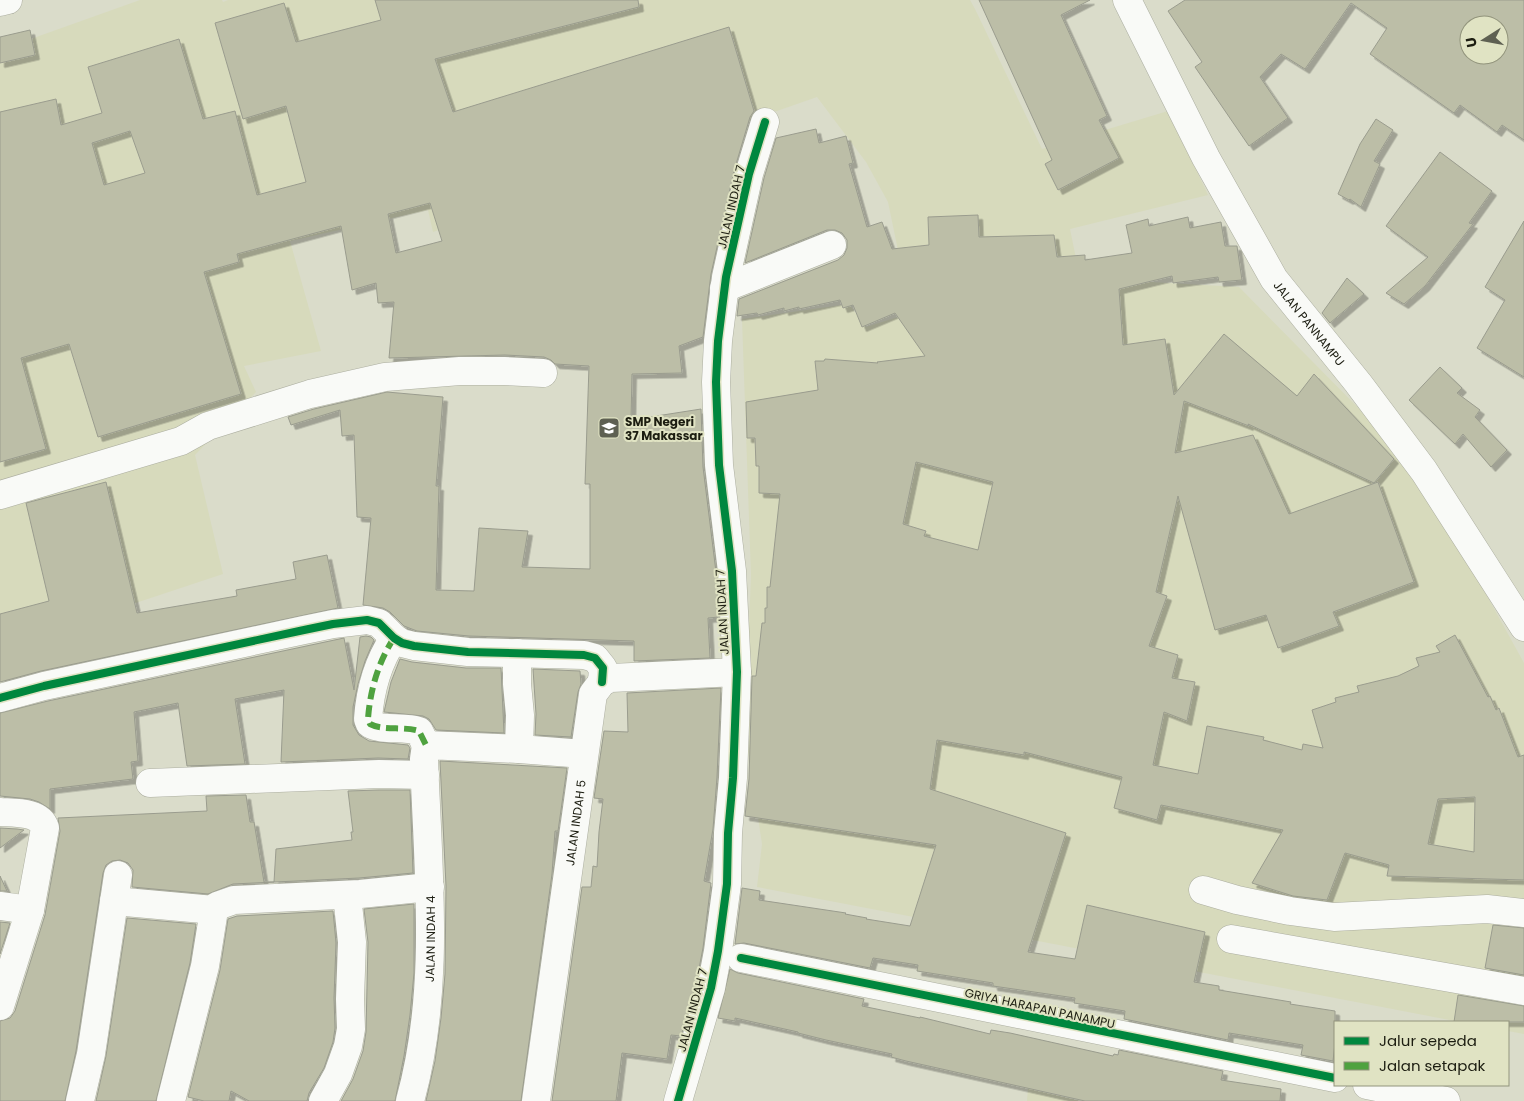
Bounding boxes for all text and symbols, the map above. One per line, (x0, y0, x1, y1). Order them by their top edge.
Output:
north arrow (1459, 15, 1509, 65)
text: U (1460, 36, 1482, 49)
street label: JALAN INDAH 7 (713, 163, 749, 251)
street label: JALAN PANNAMPU (1270, 277, 1349, 369)
place label: SMP Negeri 37 Makassar (625, 413, 703, 444)
school or university icon: SMP Negeri 37 Makassar (597, 416, 621, 440)
street label: JALAN INDAH 7 (711, 568, 733, 655)
street label: JALAN INDAH 5 (561, 779, 589, 867)
street label: JALAN INDAH 4 (420, 895, 439, 982)
street label: JALAN INDAH 7 (673, 966, 711, 1053)
street label: GRIYA HARAPAN PANAMPU (963, 984, 1117, 1032)
legend (1334, 1021, 1509, 1086)
text: Jalur sepeda (1379, 1030, 1477, 1051)
text: Jalan setapak (1379, 1055, 1486, 1076)

